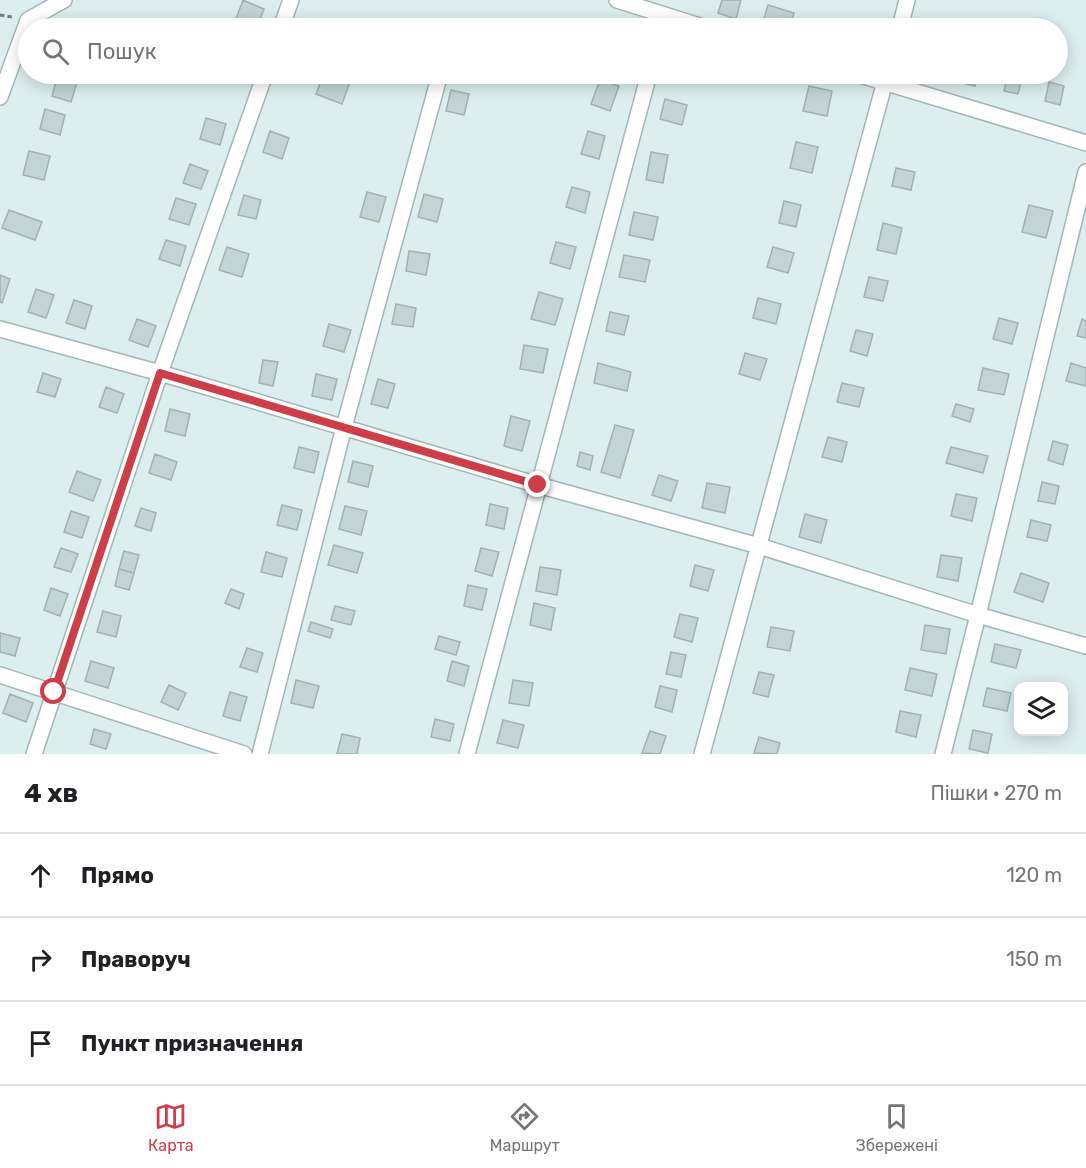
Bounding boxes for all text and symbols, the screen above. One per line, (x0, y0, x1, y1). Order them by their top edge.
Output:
search box (18, 18, 1068, 84)
icon: search (39, 35, 72, 68)
text: Пошук (87, 38, 157, 65)
route end (524, 471, 550, 497)
route start (40, 678, 66, 704)
map controls (1014, 682, 1068, 736)
button: layers (1014, 682, 1068, 736)
text: 4 хв (24, 778, 78, 809)
text: Пішки · 270 m (930, 781, 1062, 805)
icon: ahead (24, 859, 57, 892)
text: Прямо (81, 862, 154, 889)
text: 120 m (1006, 863, 1062, 887)
icon: right (24, 943, 57, 976)
text: Праворуч (81, 946, 191, 973)
text: 150 m (1006, 947, 1062, 971)
icon: arrive (24, 1027, 57, 1060)
text: Пункт призначення (81, 1030, 303, 1057)
tab: Карта (148, 1100, 194, 1155)
tab: Маршрут (490, 1100, 560, 1155)
tab: Збережені (856, 1100, 938, 1155)

